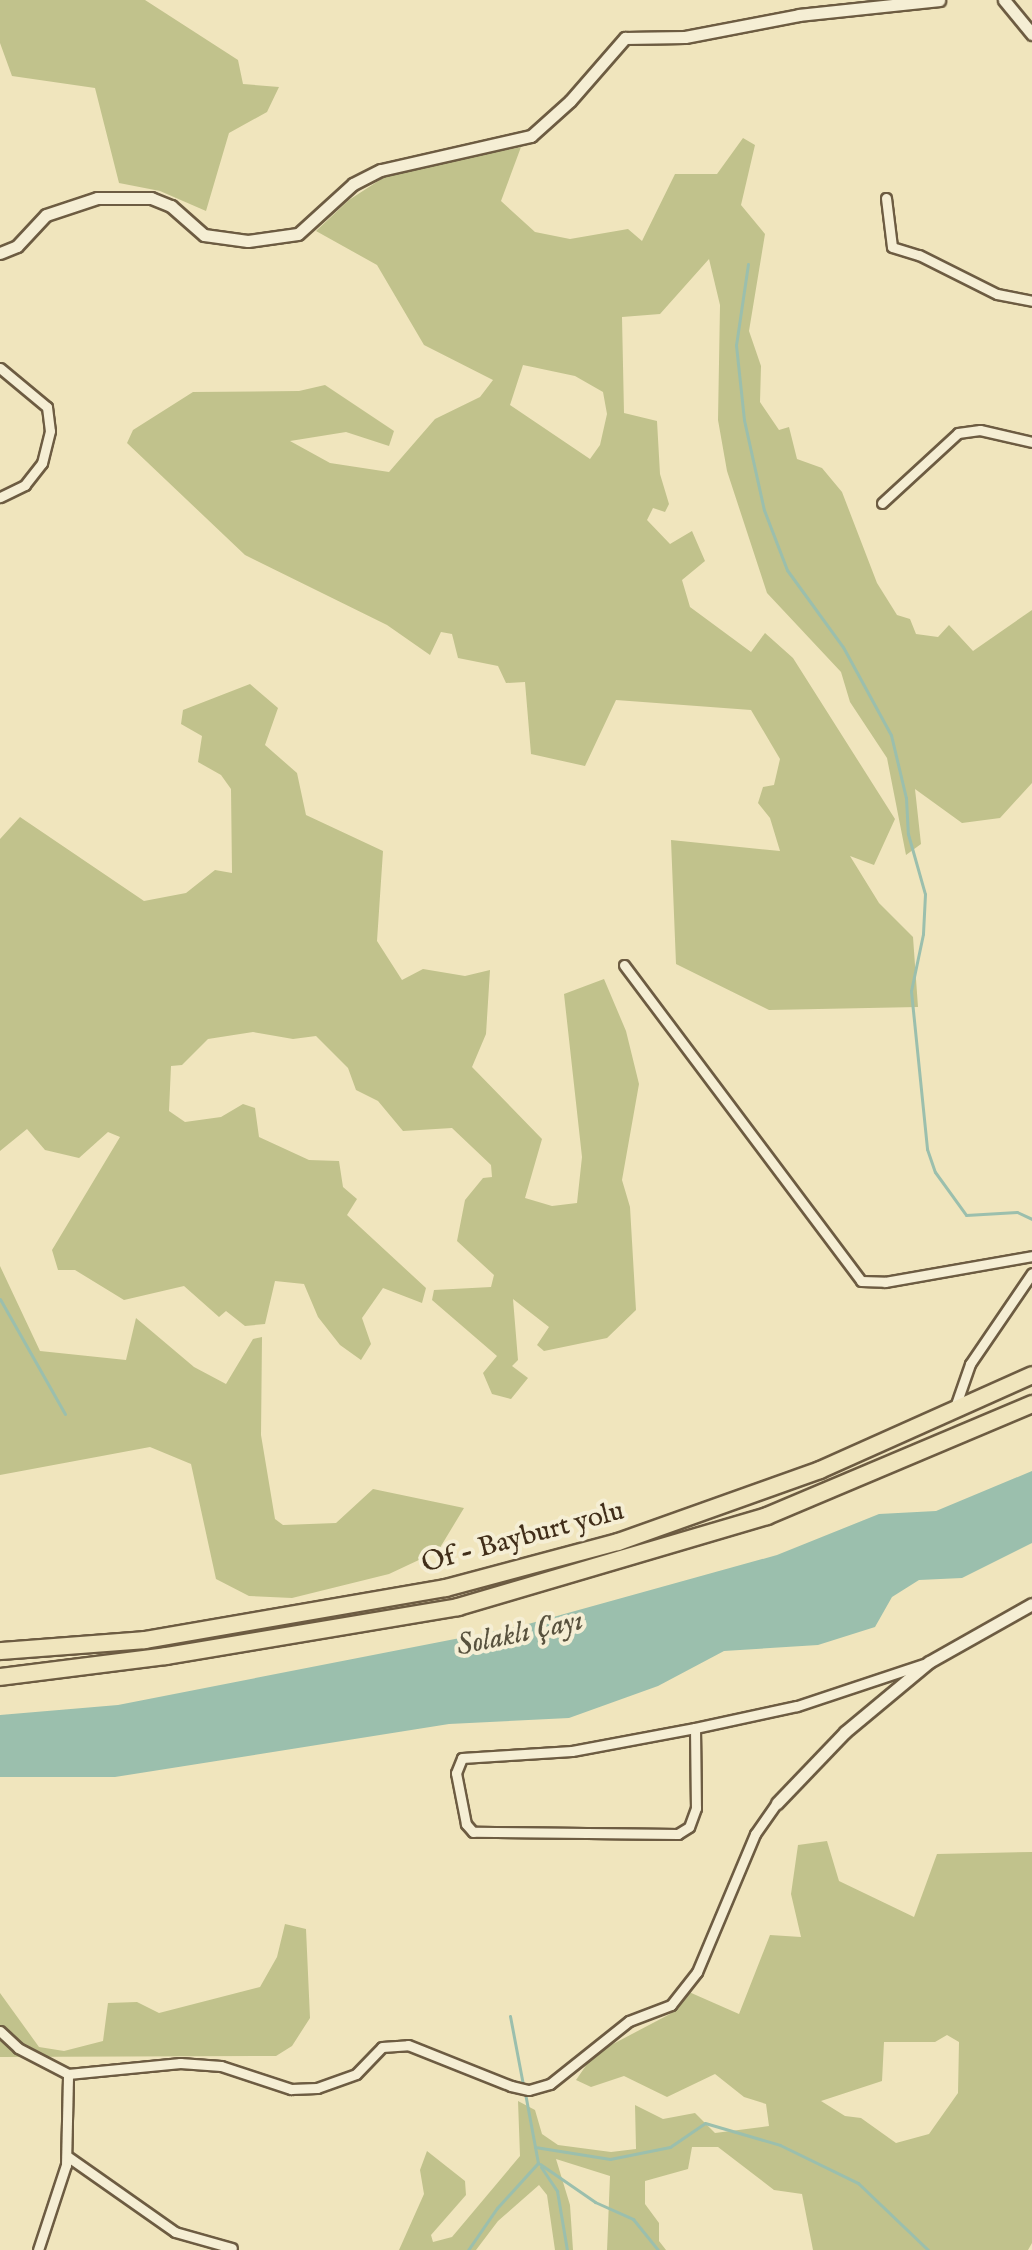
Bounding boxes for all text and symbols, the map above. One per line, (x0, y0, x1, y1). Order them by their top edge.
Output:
street label: Of - Bayburt yolu (418, 1495, 628, 1581)
water label: Solaklı Çayı (453, 1603, 587, 1665)

